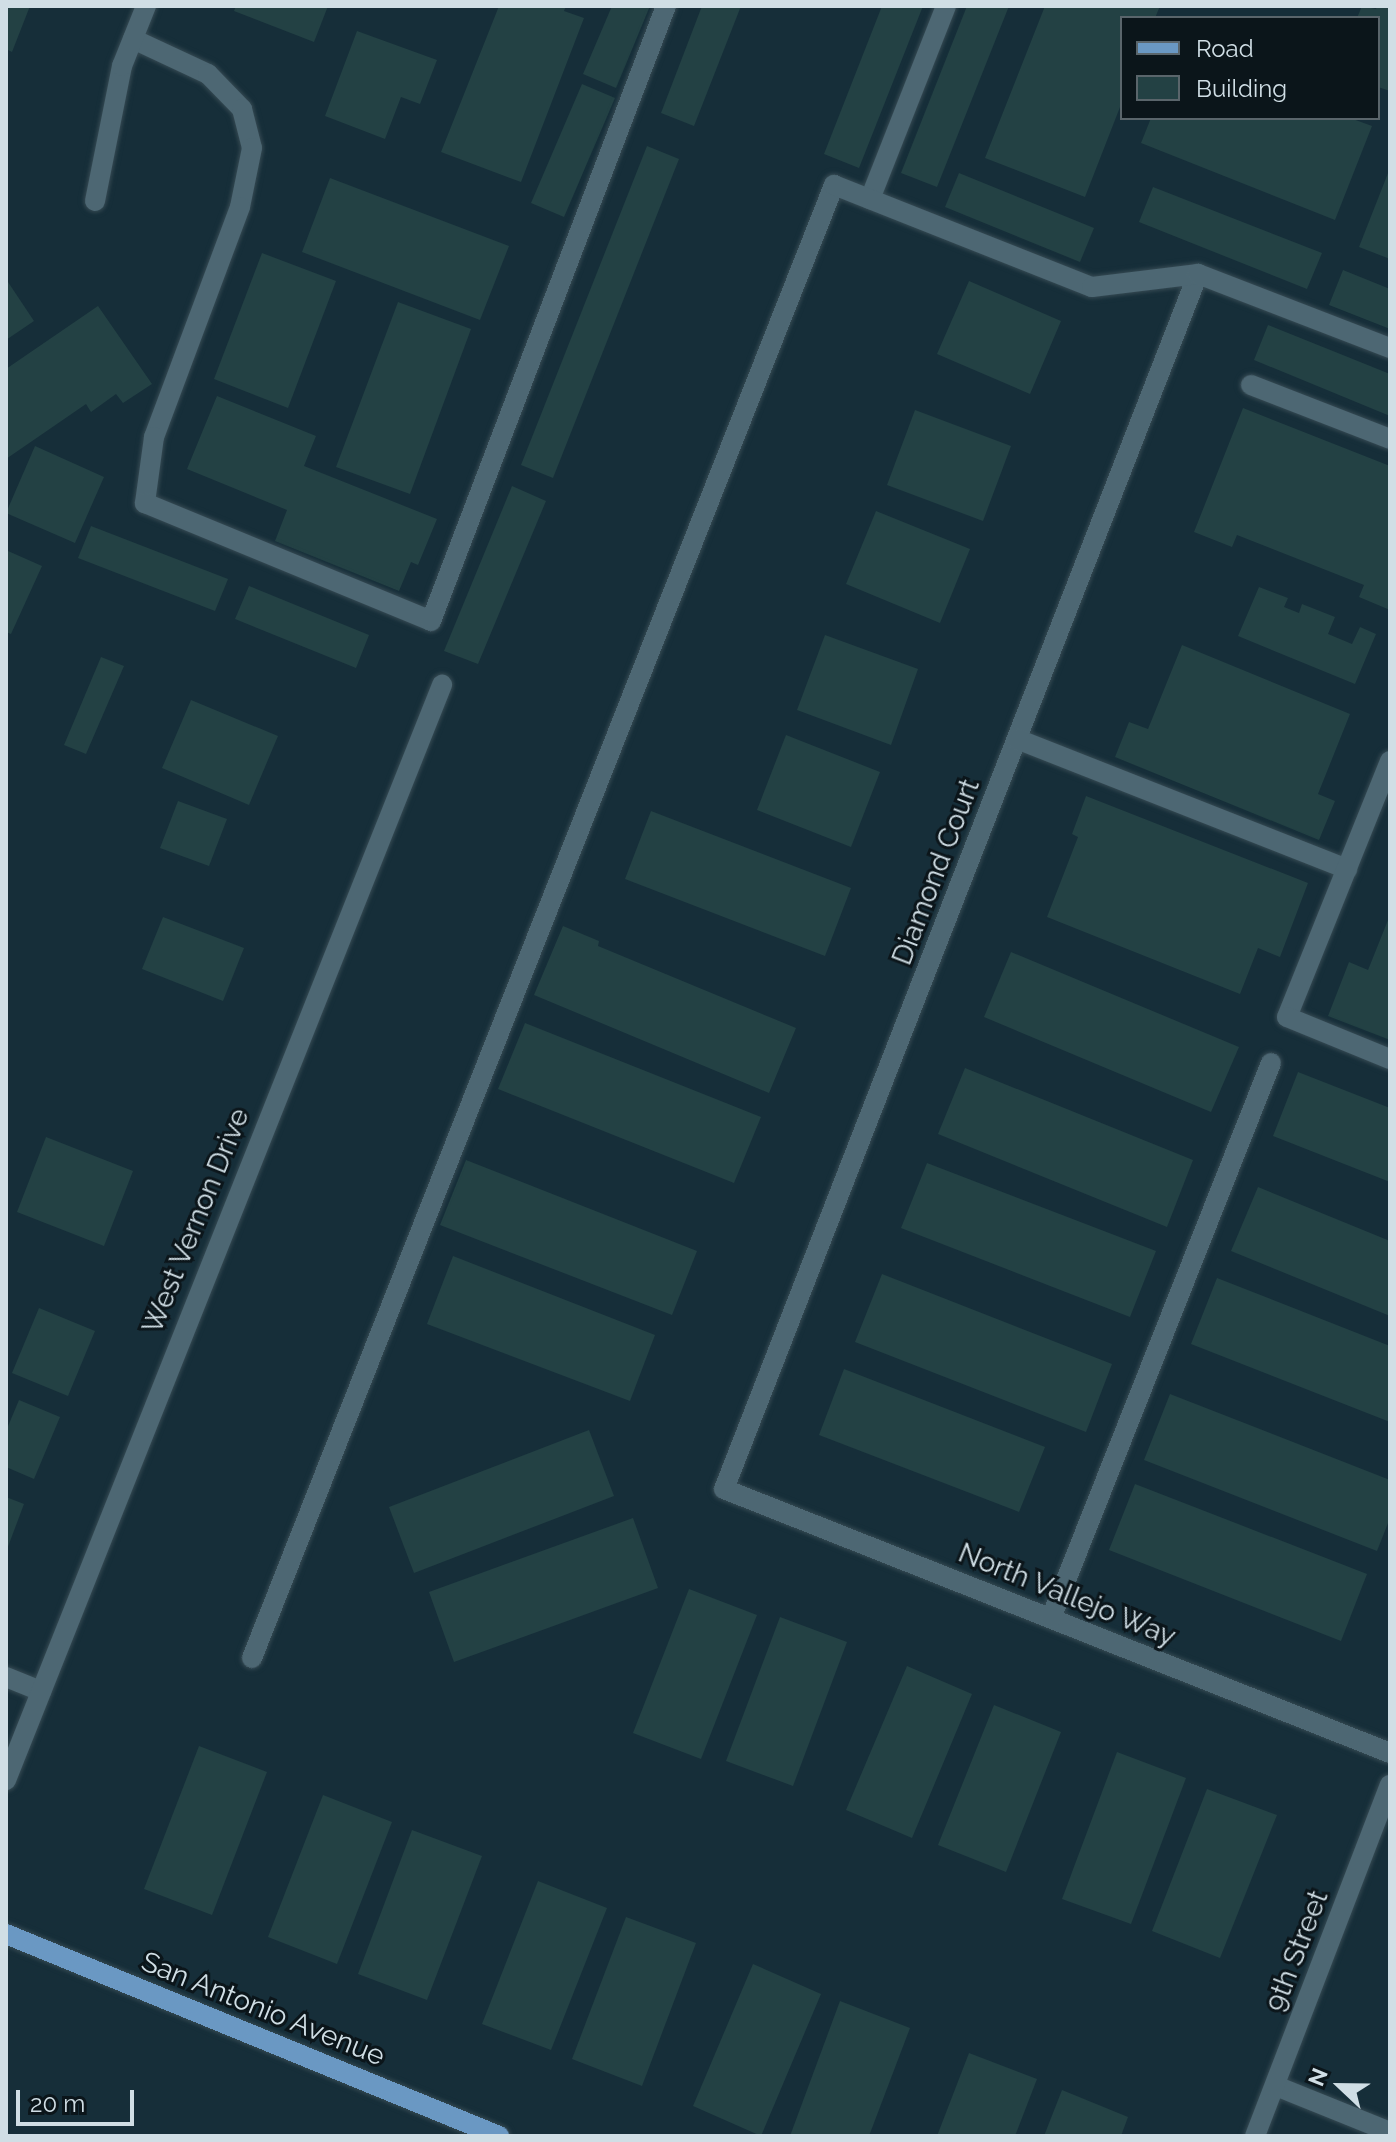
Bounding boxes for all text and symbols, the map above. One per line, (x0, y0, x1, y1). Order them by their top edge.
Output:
legend (1120, 16, 1380, 120)
text: Road (1196, 34, 1254, 63)
text: Building (1196, 74, 1287, 103)
street label: Diamond Court (885, 774, 987, 970)
street label: West Vernon Drive (135, 1103, 257, 1339)
street label: North Vallejo Way (953, 1536, 1181, 1654)
street label: 9th Street (1259, 1886, 1335, 2016)
street label: San Antonio Avenue (136, 1945, 390, 2073)
north arrow (1300, 2046, 1380, 2126)
text: N (1303, 2064, 1333, 2090)
scale bar (20, 2074, 138, 2124)
text: 20 m (30, 2089, 85, 2118)

